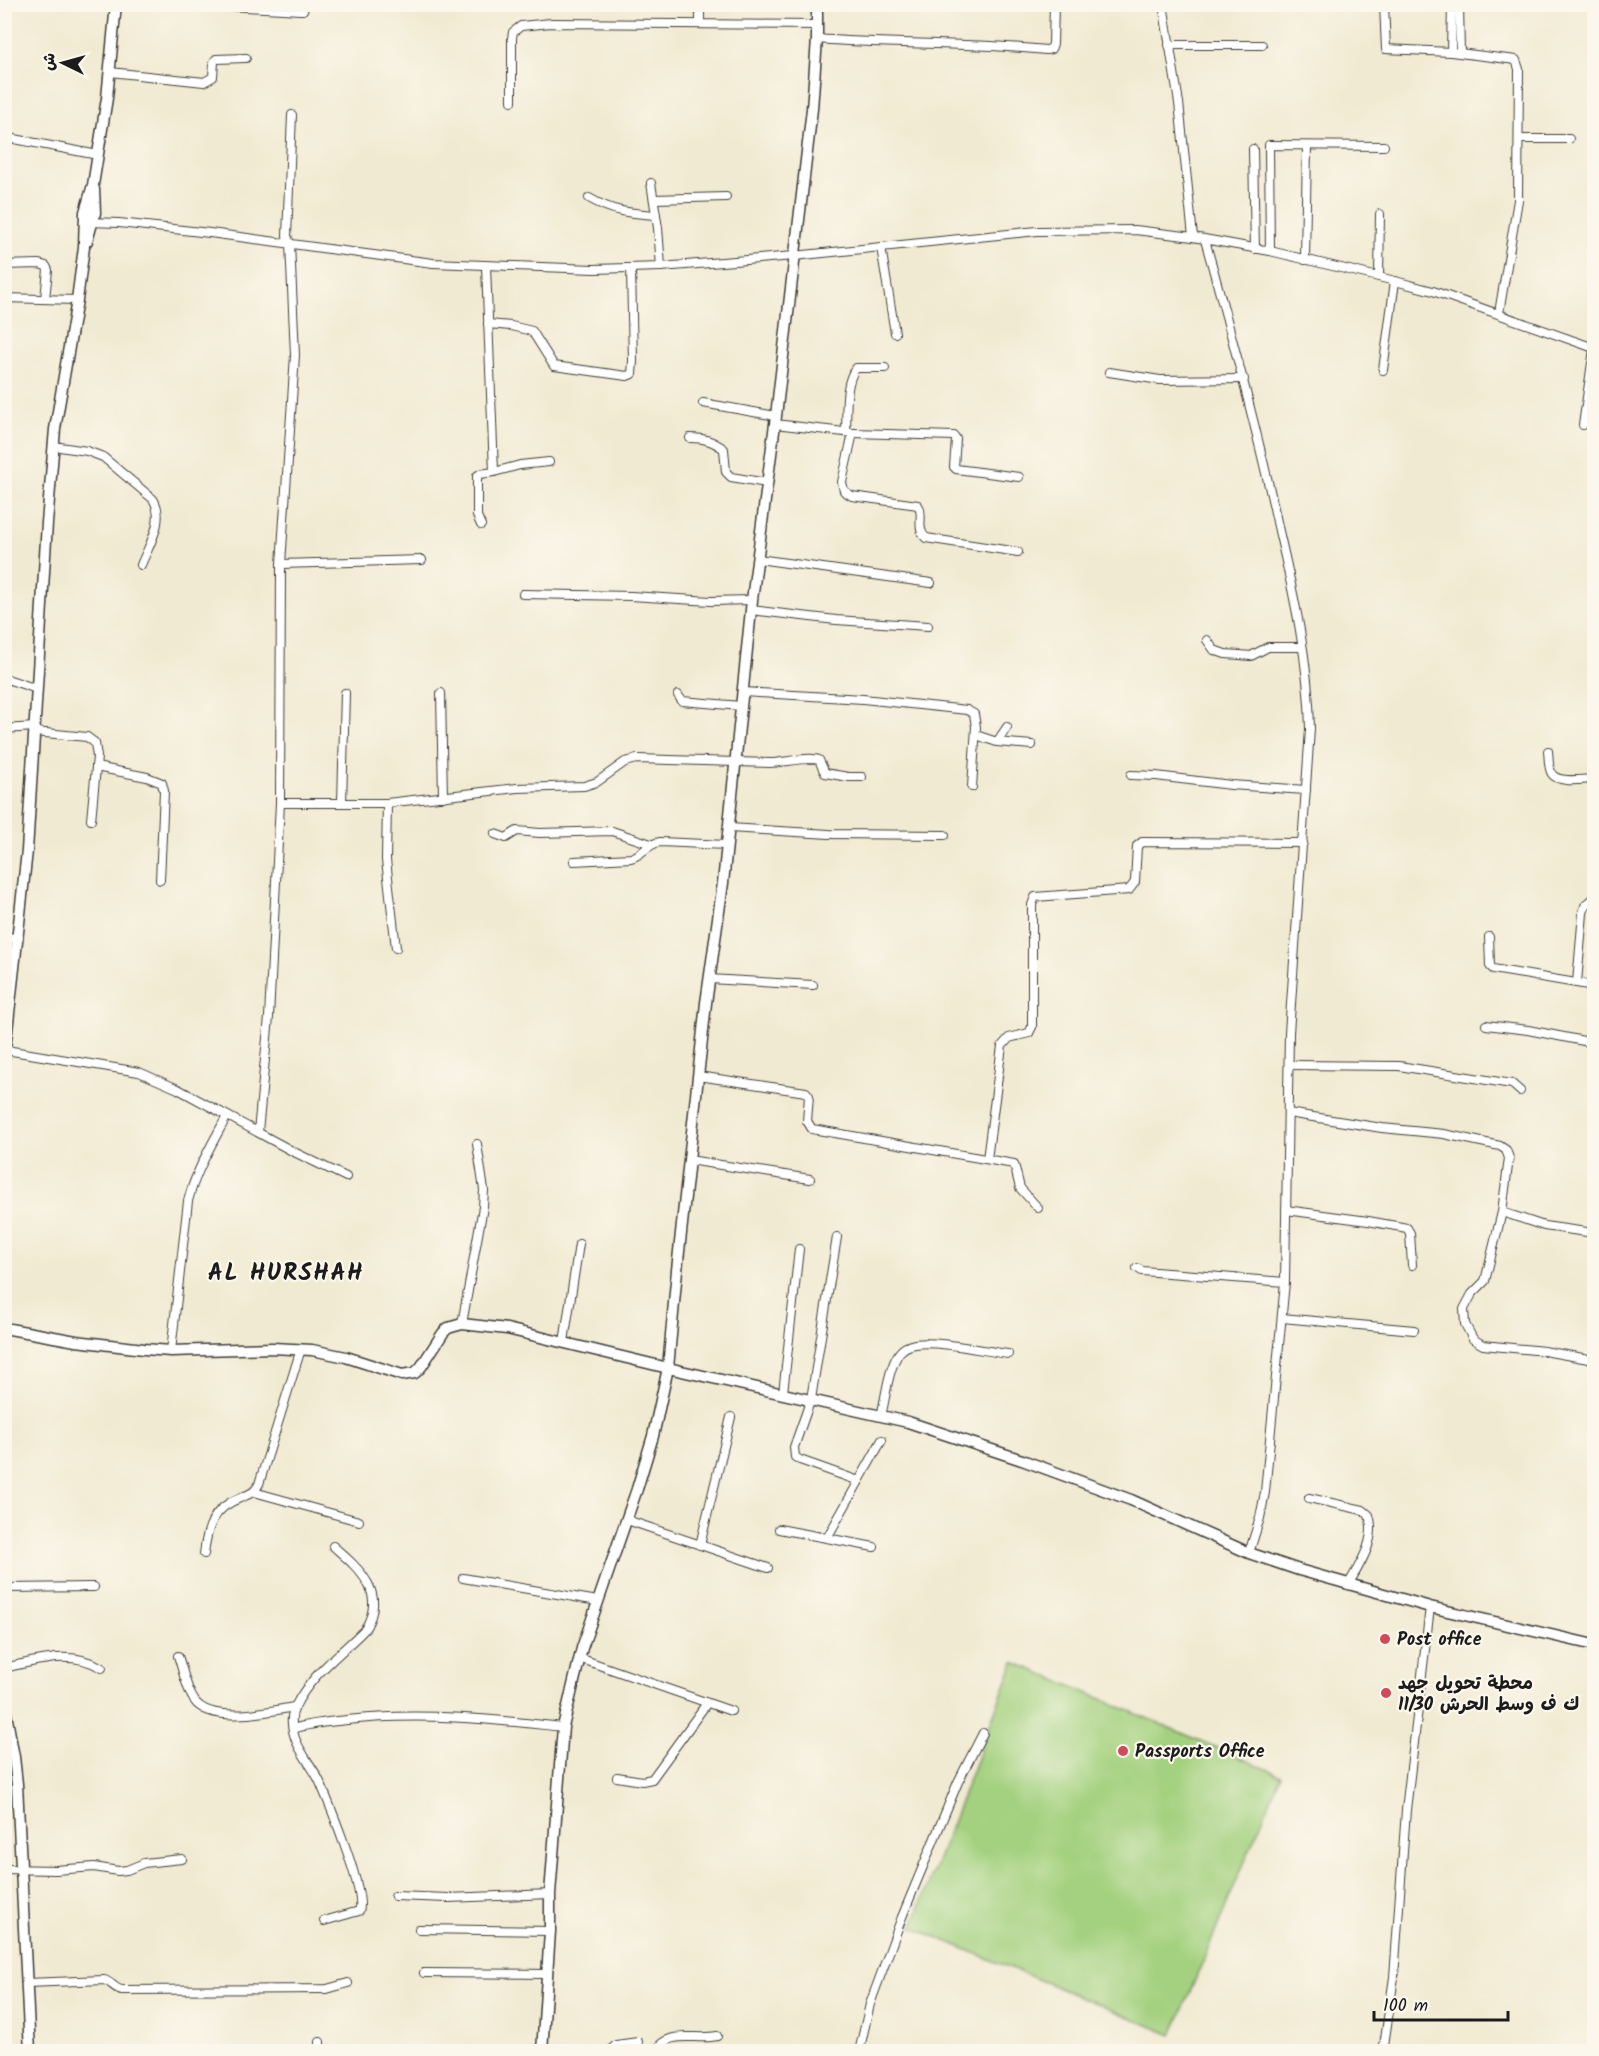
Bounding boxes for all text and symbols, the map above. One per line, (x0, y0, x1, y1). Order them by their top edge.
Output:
north arrow (33, 33, 93, 93)
text: ش (36, 52, 63, 72)
district label: AL HURSHAH (208, 1254, 364, 1293)
place label: Post office (1397, 1626, 1482, 1655)
marker: Post office (1378, 1632, 1392, 1646)
place label: محطة تحويل جهد 11/30 ك ف وسط الحرش (1398, 1670, 1579, 1720)
marker: محطة تحويل جهد 11/30 ك ف وسط الحرش (1379, 1686, 1393, 1700)
place label: Passports Office (1135, 1738, 1265, 1767)
marker: Passports Office (1116, 1744, 1130, 1758)
scale bar (1374, 1984, 1508, 2022)
text: 100 m (1383, 1992, 1428, 2021)

